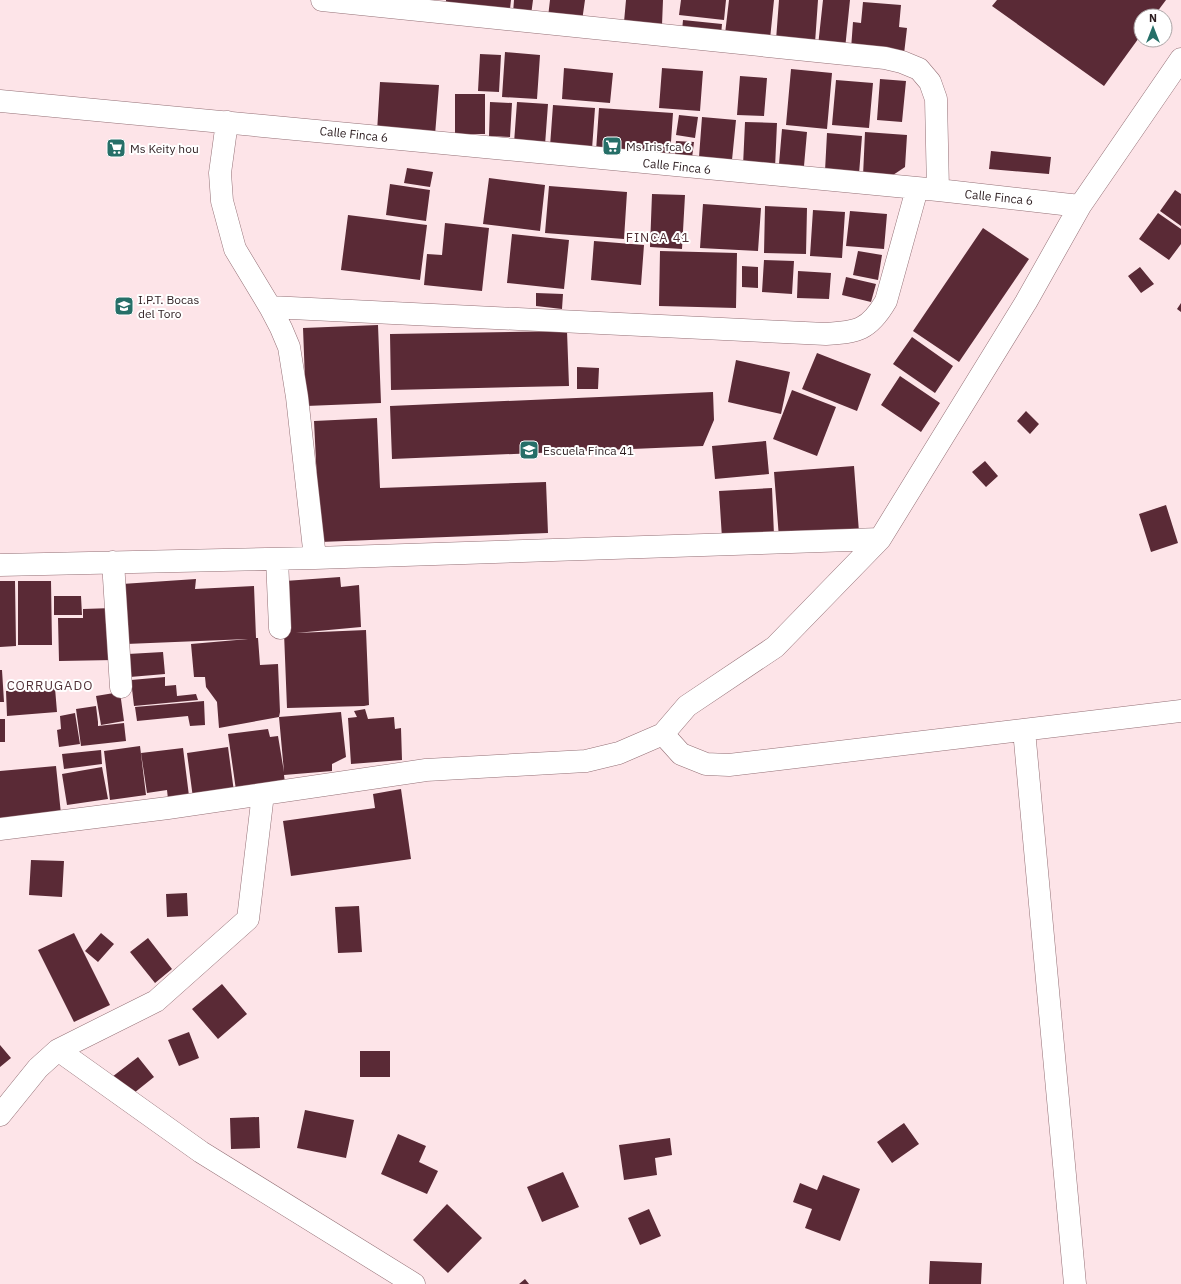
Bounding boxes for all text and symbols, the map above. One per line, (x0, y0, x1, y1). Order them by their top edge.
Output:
north arrow (1133, 8, 1173, 48)
text: N (1149, 11, 1157, 25)
street label: Calle Finca 6 (319, 123, 389, 145)
supermarket icon: Ms Iris fca 6 (601, 135, 623, 157)
supermarket icon: Ms Keity hou (105, 137, 127, 159)
place label: Ms Iris fca 6 (626, 139, 692, 154)
place label: Ms Keity hou (130, 141, 199, 156)
street label: Calle Finca 6 (642, 155, 712, 177)
street label: Calle Finca 6 (964, 186, 1034, 208)
district label: FINCA 41 (626, 229, 690, 246)
place label: I.P.T. Bocas del Toro (138, 292, 199, 321)
school or university icon: I.P.T. Bocas del Toro (113, 295, 135, 317)
school or university icon: Escuela Finca 41 (518, 439, 540, 461)
place label: Escuela Finca 41 (543, 443, 634, 458)
district label: CORRUGADO (7, 677, 93, 694)

